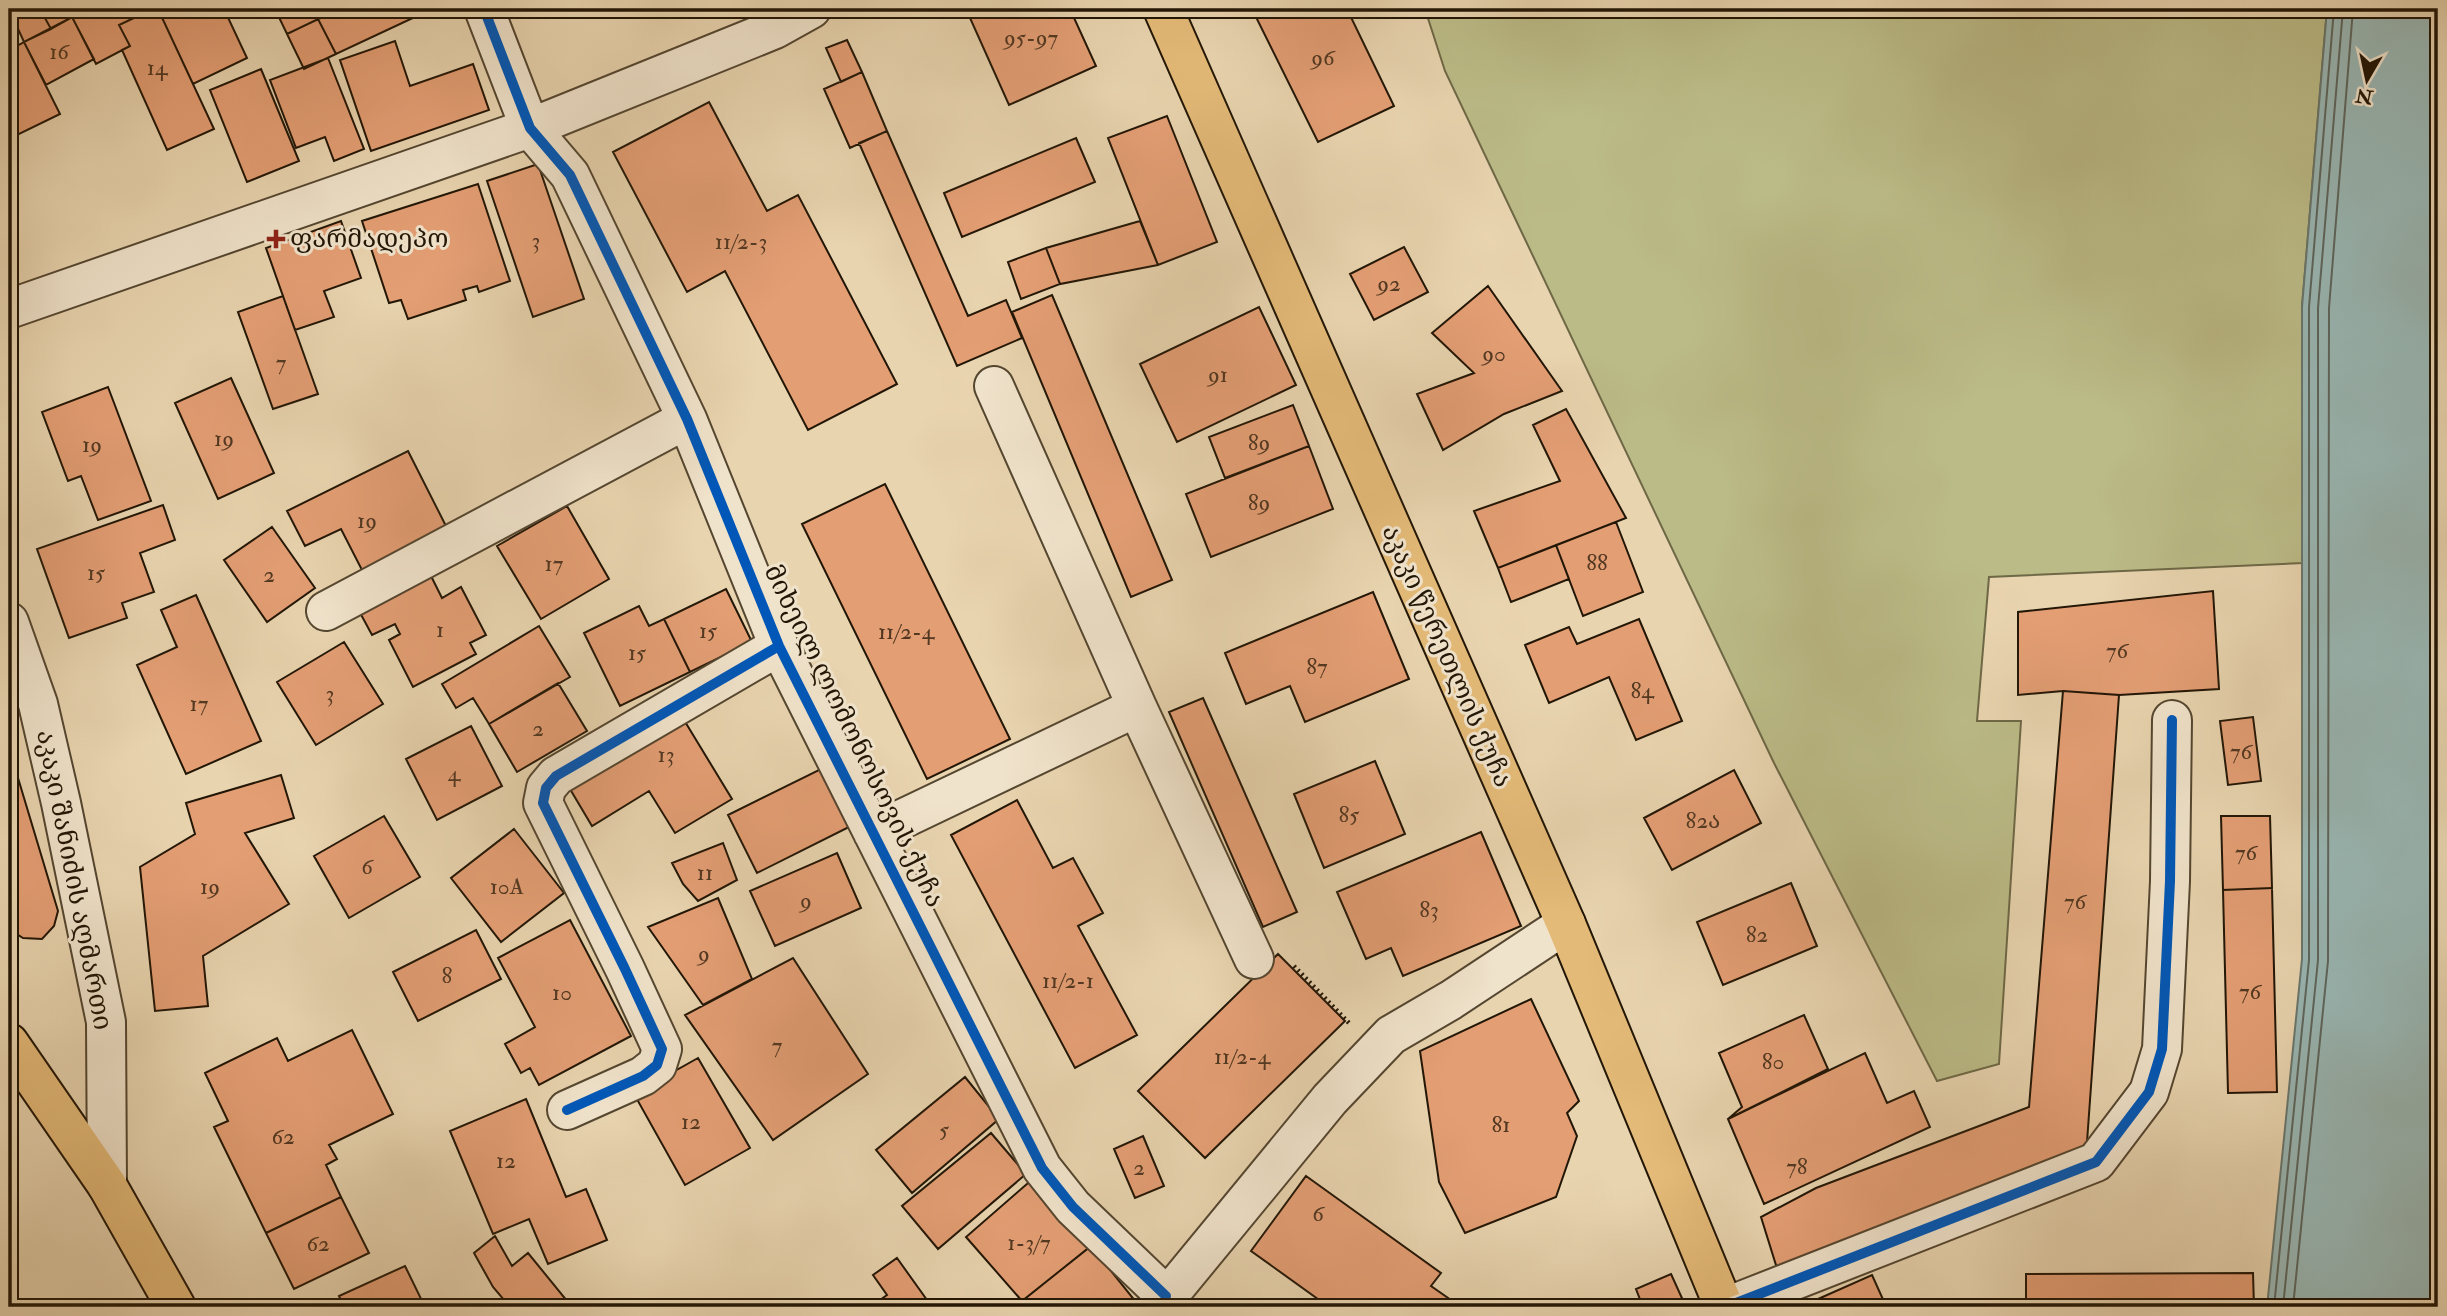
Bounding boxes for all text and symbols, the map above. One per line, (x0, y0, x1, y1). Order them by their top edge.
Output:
house number: 95-97 (1002, 23, 1058, 52)
house number: 16 (49, 37, 70, 66)
house number: 96 (1309, 43, 1336, 72)
north arrow (2332, 46, 2402, 116)
house number: 14 (147, 53, 169, 82)
text: N (2353, 82, 2376, 109)
place label: ფარმადეპო (290, 223, 449, 255)
house number: 3 (532, 226, 540, 255)
house number: 11/2-3 (715, 227, 767, 256)
marker: ფარმადეპო (268, 231, 284, 247)
house number: 92 (1375, 269, 1401, 298)
house number: 90 (1480, 339, 1506, 368)
house number: 7 (276, 348, 287, 377)
house number: 91 (1206, 360, 1228, 389)
house number: 19 (214, 424, 234, 453)
house number: 89 (1248, 428, 1270, 457)
house number: 19 (82, 430, 102, 459)
house number: 89 (1248, 488, 1270, 517)
house number: 19 (357, 506, 377, 535)
street label: აკაკი წერეთლის ქუჩა (1375, 520, 1519, 792)
house number: 88 (1586, 548, 1608, 577)
house number: 17 (545, 549, 564, 578)
house number: 15 (87, 558, 105, 587)
street label: მიხეილ ლომონოსოვის ქუჩა (757, 559, 951, 913)
house number: 2 (263, 560, 275, 589)
house number: 1 (436, 615, 444, 644)
house number: 15 (699, 616, 717, 645)
house number: 11/2-4 (878, 617, 936, 646)
house number: 76 (2106, 636, 2129, 665)
house number: 15 (628, 638, 646, 667)
house number: 87 (1306, 652, 1328, 681)
house number: 84 (1630, 676, 1655, 705)
house number: 3 (326, 679, 334, 708)
house number: 17 (190, 689, 209, 718)
house number: 2 (532, 714, 544, 743)
street label: აკაკი შანიძის აღმართი (29, 727, 119, 1033)
house number: 76 (2230, 737, 2253, 766)
house number: 13 (657, 740, 675, 769)
house number: 4 (448, 759, 462, 788)
house number: 85 (1339, 800, 1359, 829)
house number: 82ა (1686, 806, 1720, 835)
house number: 76 (2235, 838, 2258, 867)
house number: 6 (361, 852, 374, 881)
house number: 11 (697, 858, 713, 887)
house number: 19 (200, 872, 220, 901)
house number: 10A (490, 872, 525, 901)
house number: 9 (798, 886, 812, 915)
house number: 76 (2064, 887, 2087, 916)
house number: 83 (1419, 895, 1439, 924)
house number: 82 (1746, 920, 1768, 949)
house number: 9 (696, 939, 710, 968)
house number: 8 (442, 961, 453, 990)
house number: 11/2-1 (1042, 966, 1094, 995)
house number: 76 (2239, 977, 2262, 1006)
house number: 10 (552, 978, 572, 1007)
house number: 7 (772, 1031, 783, 1060)
house number: 11/2-4 (1214, 1042, 1272, 1071)
house number: 80 (1762, 1047, 1784, 1076)
house number: 12 (681, 1107, 701, 1136)
house number: 81 (1491, 1110, 1511, 1139)
house number: 5 (939, 1115, 949, 1144)
house number: 62 (271, 1122, 295, 1151)
house number: 12 (496, 1146, 516, 1175)
house number: 78 (1786, 1152, 1808, 1181)
house number: 2 (1133, 1153, 1145, 1182)
house number: 6 (1312, 1199, 1325, 1228)
house number: 1-3/7 (1007, 1228, 1051, 1257)
house number: 62 (306, 1229, 330, 1258)

